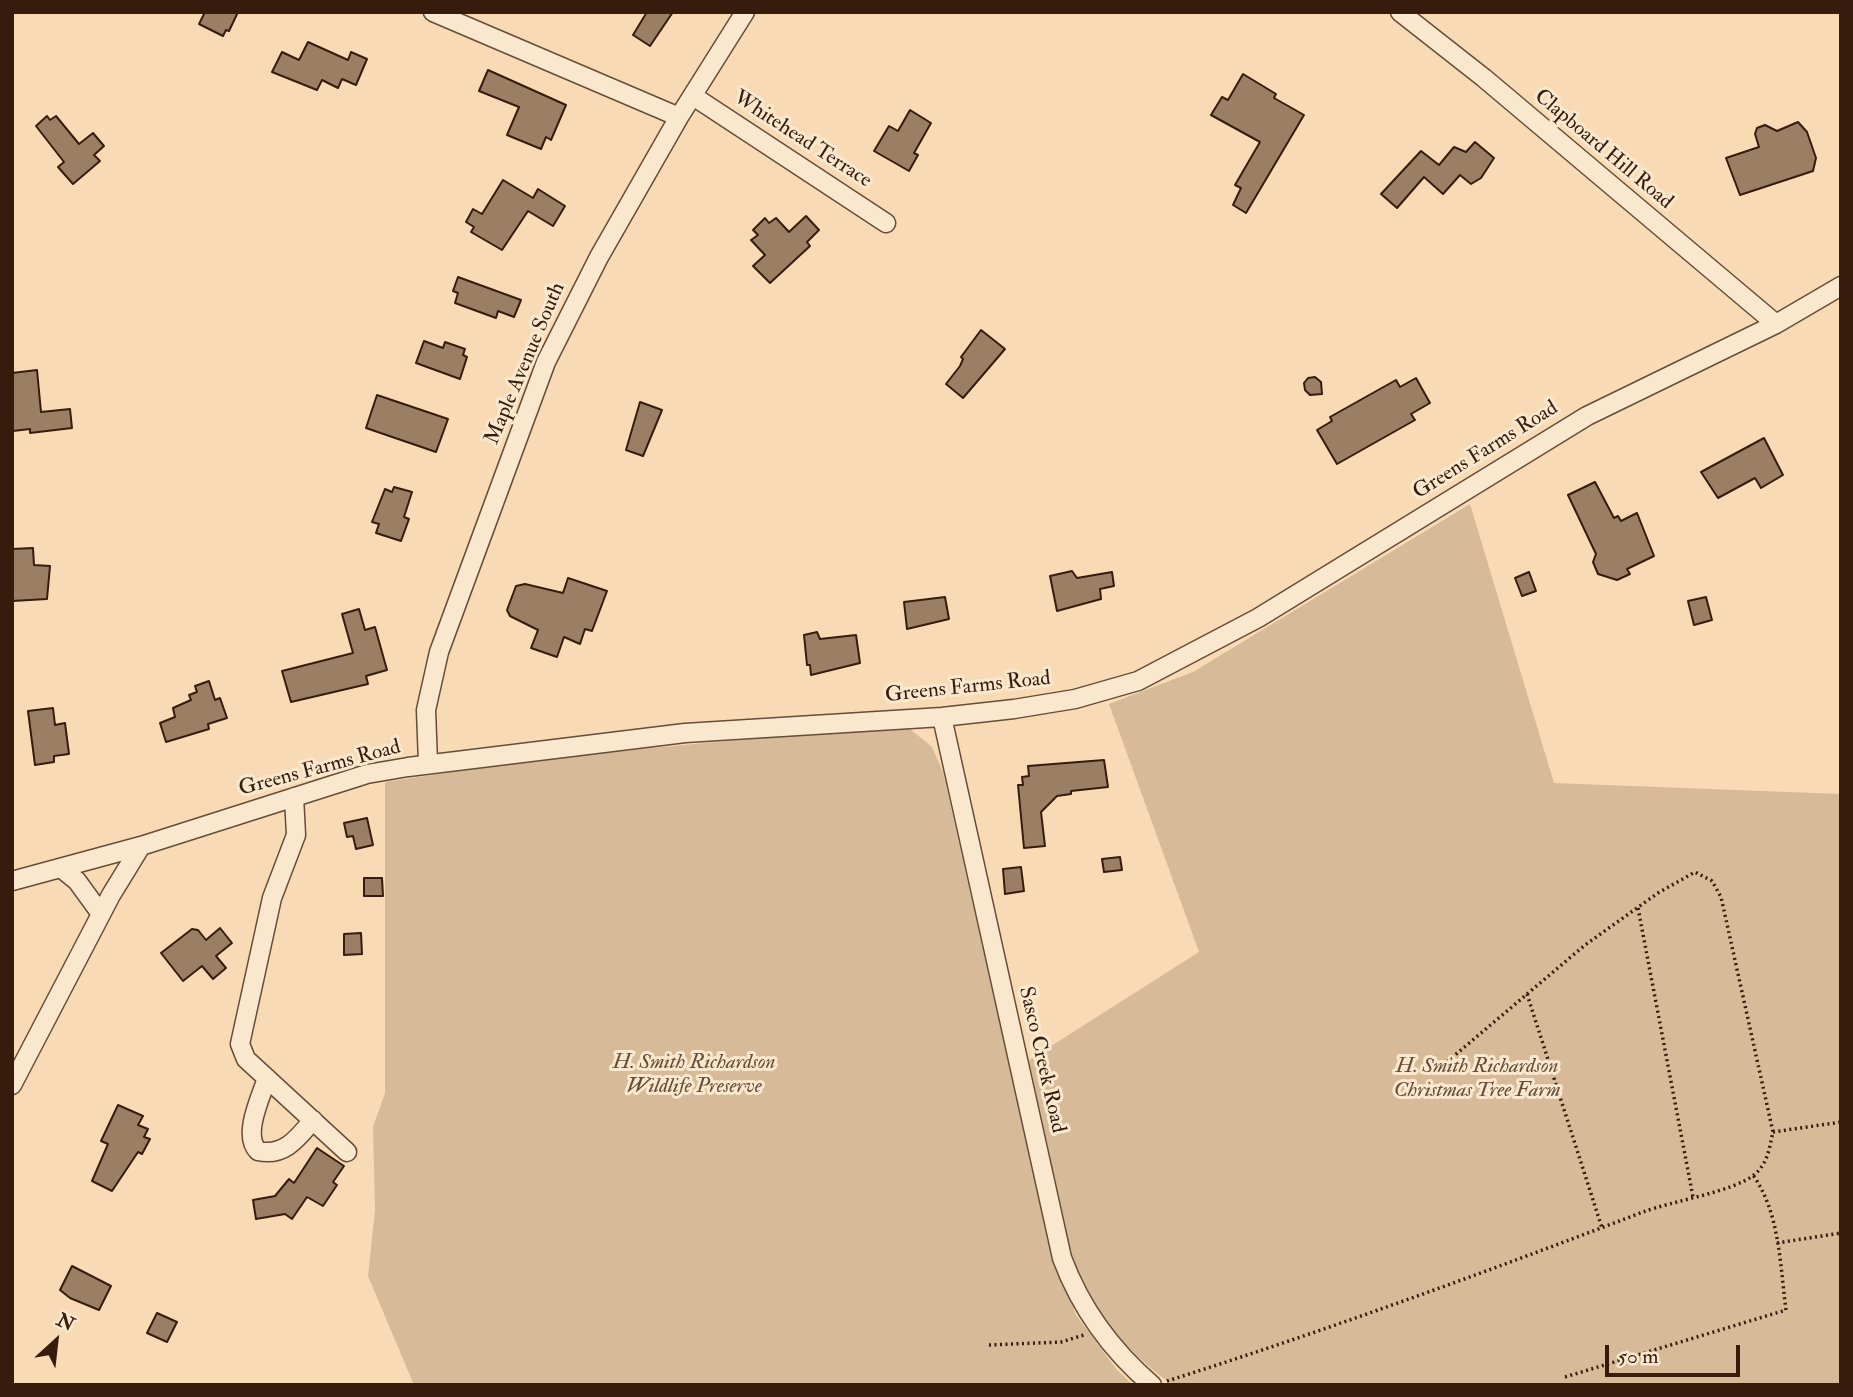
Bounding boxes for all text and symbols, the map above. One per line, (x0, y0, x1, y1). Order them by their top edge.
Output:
street label: Clapboard Hill Road (1528, 85, 1678, 215)
street label: Whitehead Terrace (728, 86, 876, 194)
street label: Maple Avenue South (481, 279, 571, 449)
street label: Greens Farms Road (1409, 396, 1563, 506)
street label: Greens Farms Road (884, 667, 1052, 709)
street label: Greens Farms Road (236, 735, 404, 803)
street label: Sasco Creek Road (1012, 984, 1070, 1136)
park label: H. Smith Richardson Wildlife Preserve (613, 1050, 775, 1100)
park label: H. Smith Richardson Christmas Tree Farm (1394, 1054, 1560, 1104)
north arrow (21, 1306, 91, 1376)
text: N (52, 1308, 79, 1337)
scale bar (1608, 1330, 1743, 1374)
text: 50 m (1618, 1343, 1659, 1370)

